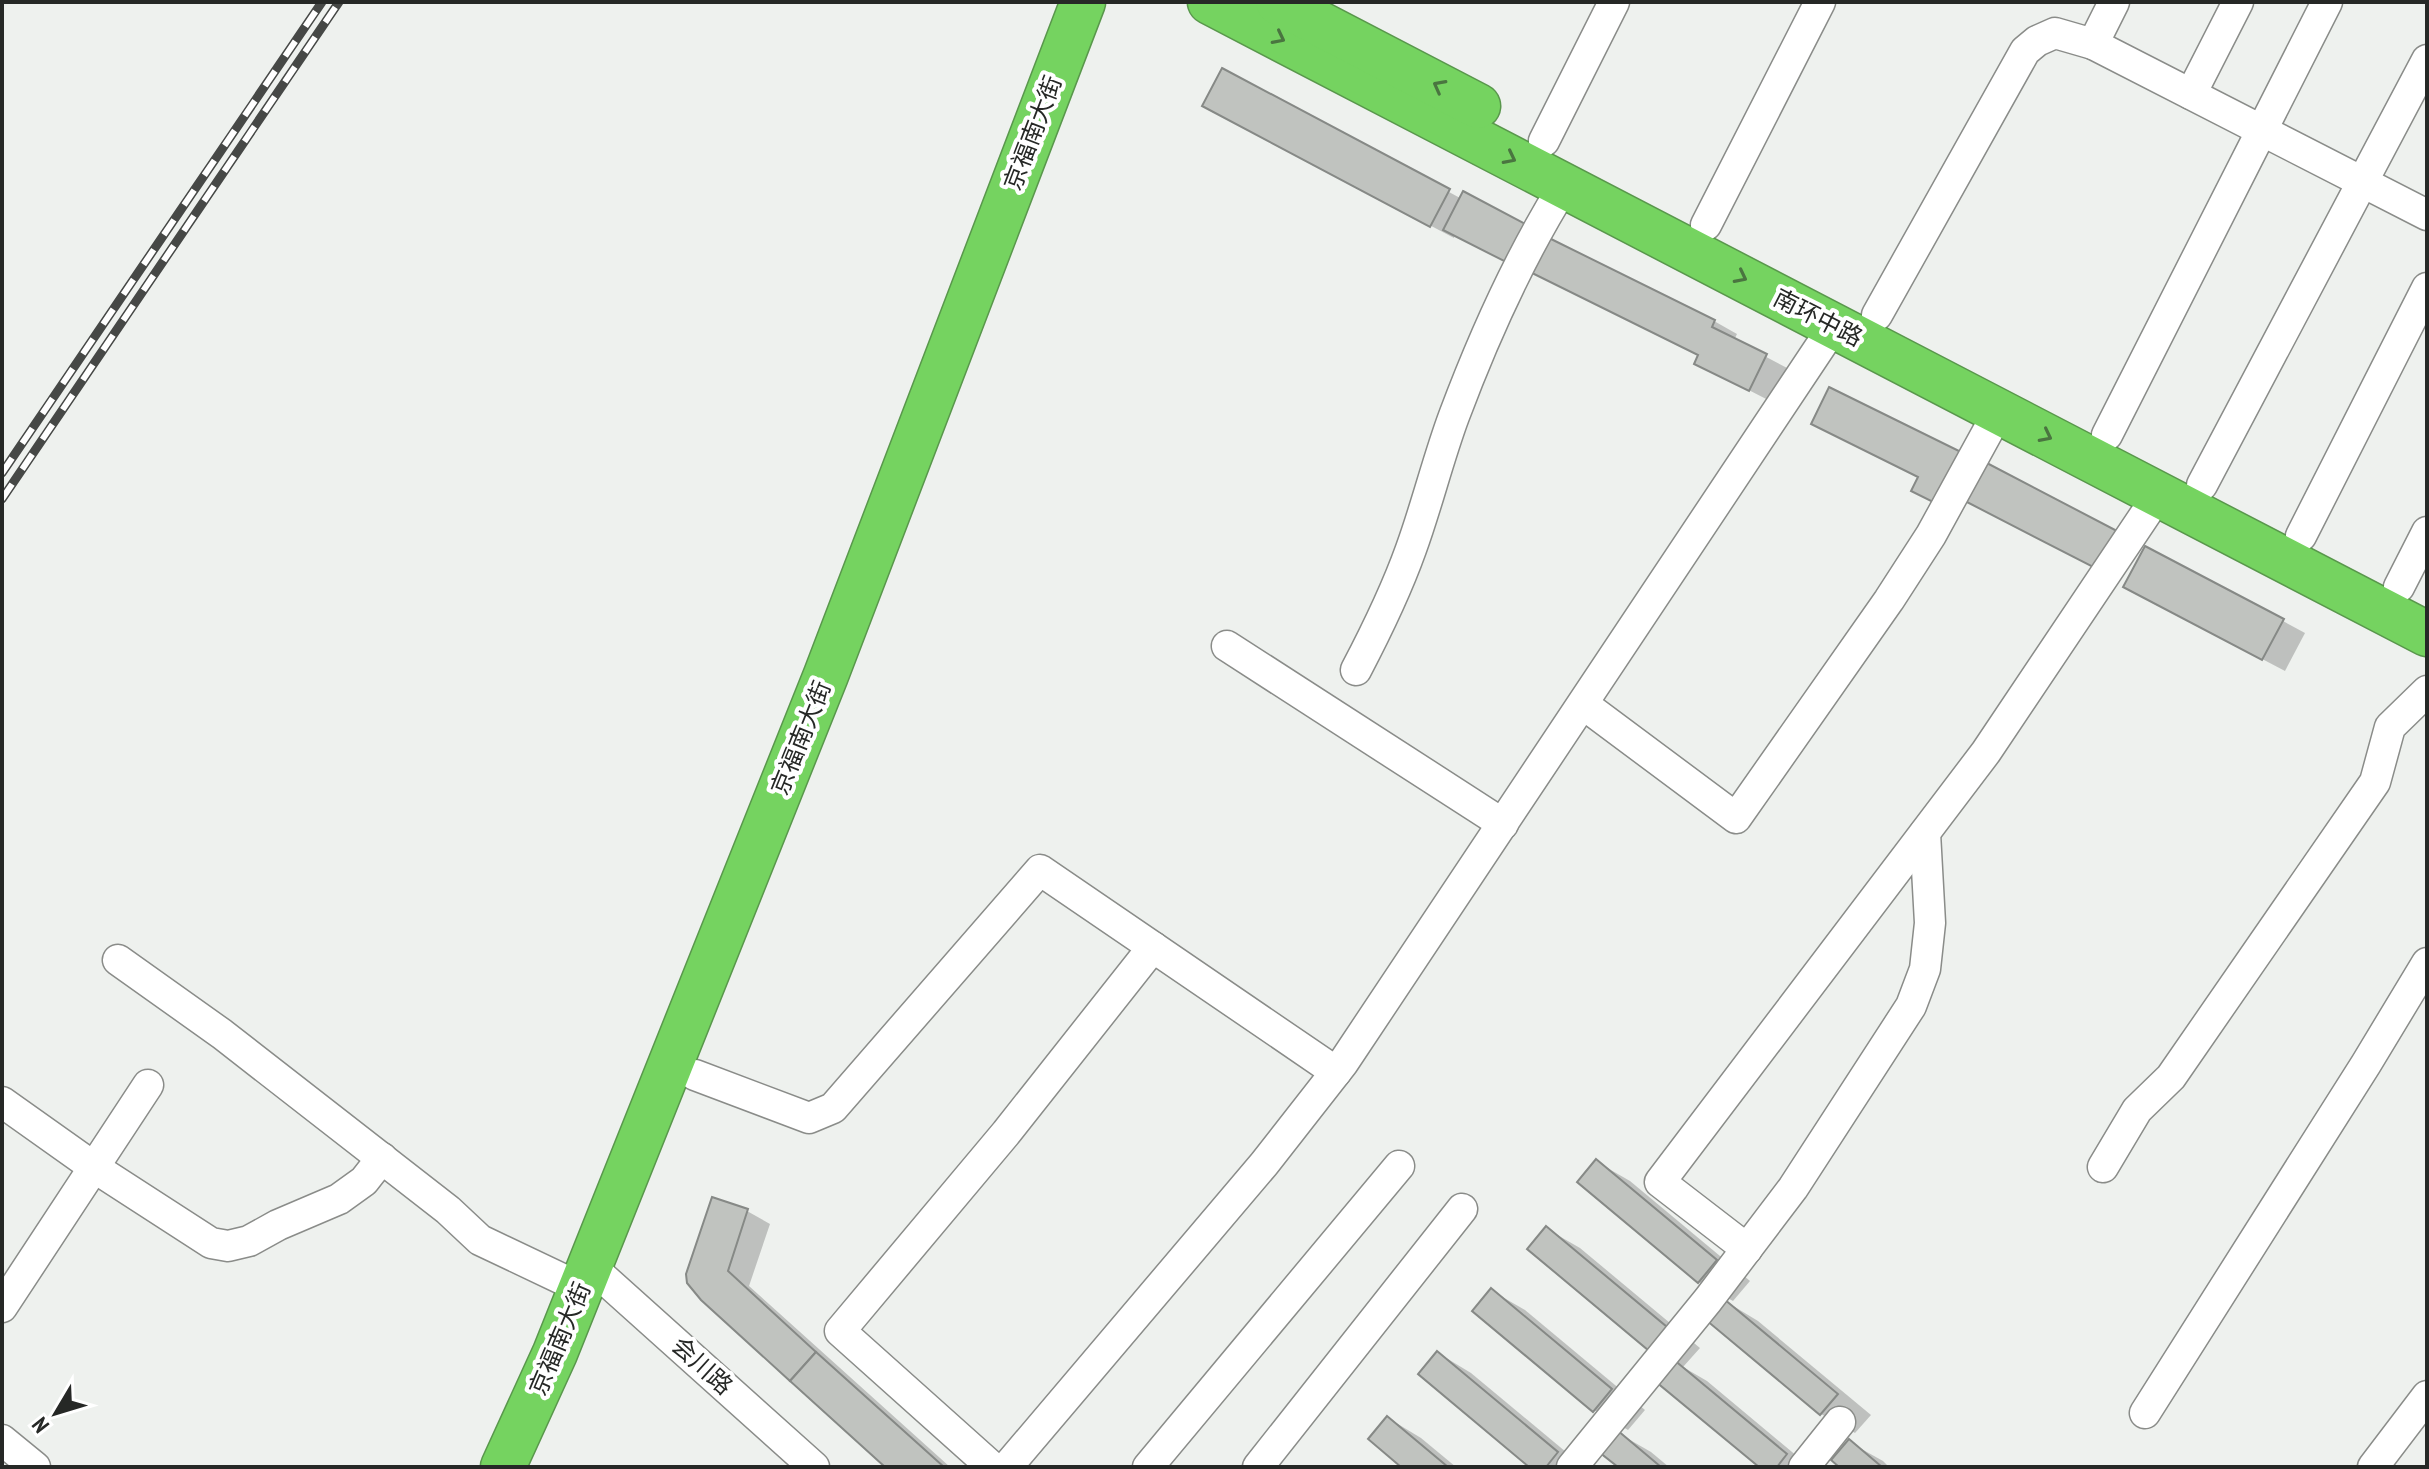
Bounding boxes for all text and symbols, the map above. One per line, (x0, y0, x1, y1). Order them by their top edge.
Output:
one-way arrow (1271, 28, 1285, 43)
street label: 京福南大街 (997, 71, 1069, 194)
one-way arrow (1432, 81, 1447, 96)
one-way arrow (1501, 148, 1516, 163)
one-way arrow (1732, 268, 1747, 283)
street label: 南环中路 (1768, 282, 1868, 353)
one-way arrow (2038, 426, 2052, 441)
street label: 京福南大街 (764, 676, 837, 799)
street label: 京福南大街 (522, 1278, 597, 1400)
street label: 会川路 (665, 1330, 739, 1401)
north arrow (16, 1373, 96, 1453)
text: N (26, 1412, 55, 1439)

